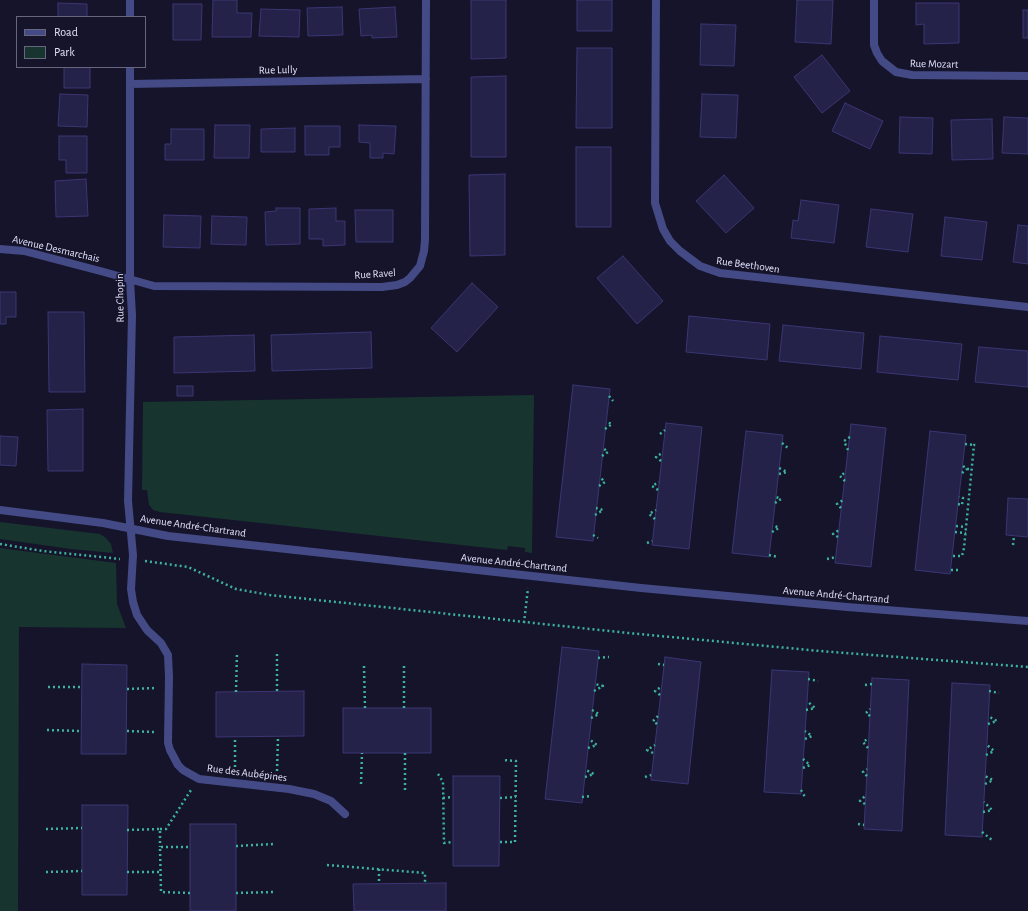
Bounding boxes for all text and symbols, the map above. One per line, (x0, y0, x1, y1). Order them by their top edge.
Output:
legend (16, 16, 146, 68)
text: Road (54, 26, 78, 38)
text: Park (54, 46, 75, 58)
street label: Rue Mozart (910, 57, 958, 71)
street label: Rue Lully (259, 63, 297, 77)
street label: Avenue Desmarchais (11, 233, 101, 265)
street label: Rue Beethoven (715, 254, 781, 276)
street label: Rue Ravel (354, 266, 396, 282)
street label: Rue Chopin (113, 273, 127, 323)
street label: Avenue André-Chartrand (139, 512, 247, 540)
street label: Avenue André-Chartrand (460, 551, 568, 575)
street label: Avenue André-Chartrand (782, 584, 890, 606)
street label: Rue des Aubépines (206, 762, 288, 784)

